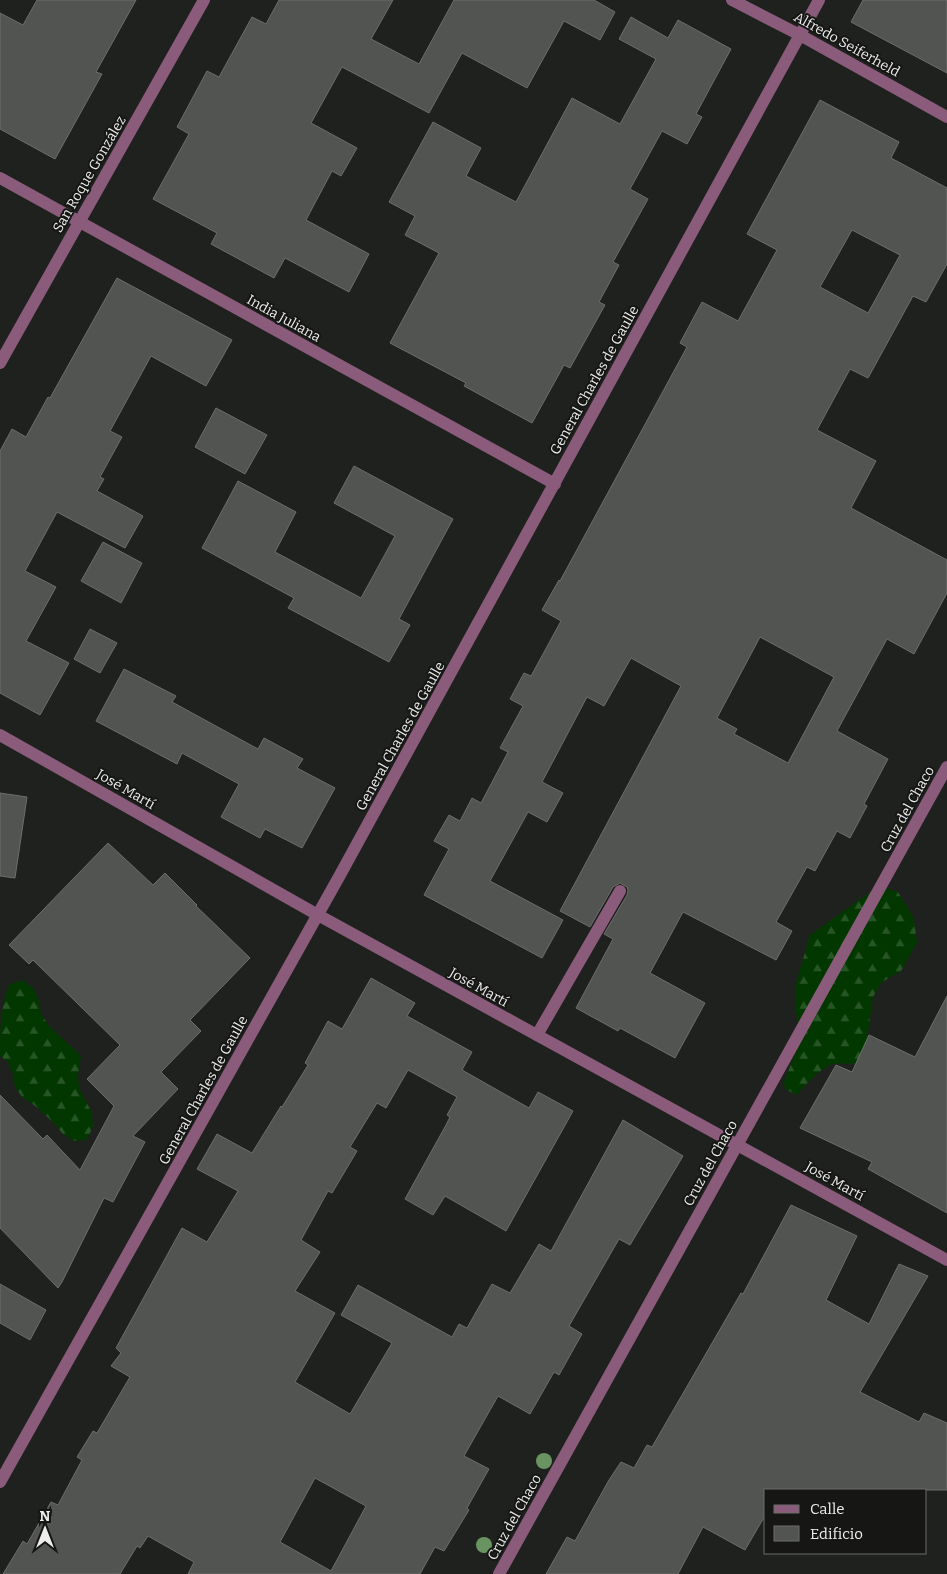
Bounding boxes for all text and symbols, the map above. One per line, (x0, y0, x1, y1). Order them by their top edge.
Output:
street label: Alfredo Seiferheld (791, 8, 903, 81)
street label: San Roque González (49, 113, 130, 235)
street label: India Juliana (244, 291, 324, 346)
street label: General Charles de Gaulle (546, 303, 643, 458)
street label: General Charles de Gaulle (352, 659, 449, 814)
street label: Cruz del Chaco (877, 763, 938, 855)
street label: José Martí (92, 765, 159, 813)
street label: José Martí (445, 964, 512, 1011)
street label: General Charles de Gaulle (155, 1013, 252, 1168)
street label: Cruz del Chaco (680, 1117, 741, 1209)
street label: José Martí (801, 1158, 868, 1205)
street label: Cruz del Chaco (484, 1471, 545, 1563)
legend (764, 1489, 927, 1554)
text: Calle (810, 1500, 844, 1518)
north arrow (20, 1504, 70, 1554)
text: N (40, 1508, 51, 1525)
text: Edificio (810, 1525, 863, 1543)

